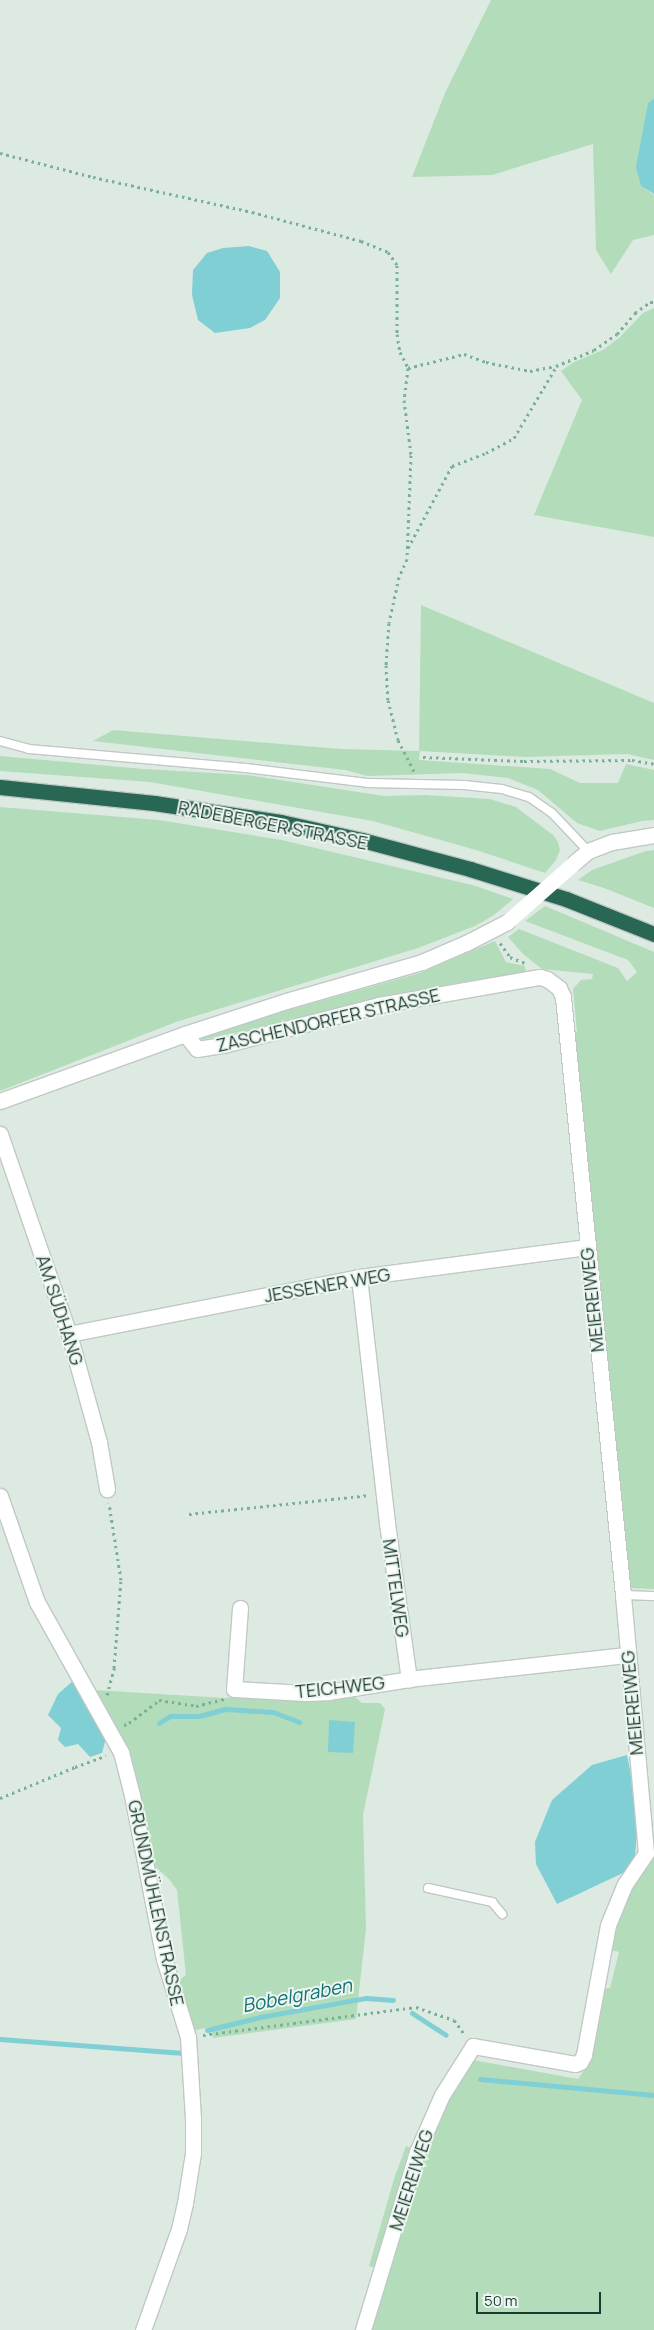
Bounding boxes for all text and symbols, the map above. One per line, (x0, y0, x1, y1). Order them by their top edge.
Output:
street label: RADEBERGER STRASSE (176, 796, 370, 854)
street label: ZASCHENDORFER STRASSE (214, 984, 442, 1056)
street label: MEIEREIWEG (576, 1247, 608, 1353)
street label: AM SÜDHANG (32, 1252, 88, 1368)
street label: JESSENER WEG (262, 1263, 392, 1307)
street label: MITTELWEG (378, 1537, 414, 1639)
street label: MEIEREIWEG (617, 1650, 647, 1756)
street label: TEICHWEG (294, 1672, 386, 1702)
street label: GRUNDMÜHLENSTRASSE (124, 1798, 188, 2008)
water label: Bobelgraben (240, 1974, 354, 2018)
street label: MEIEREIWEG (385, 2127, 437, 2233)
scale bar (479, 2282, 604, 2314)
text: 50 m (484, 2290, 518, 2311)

